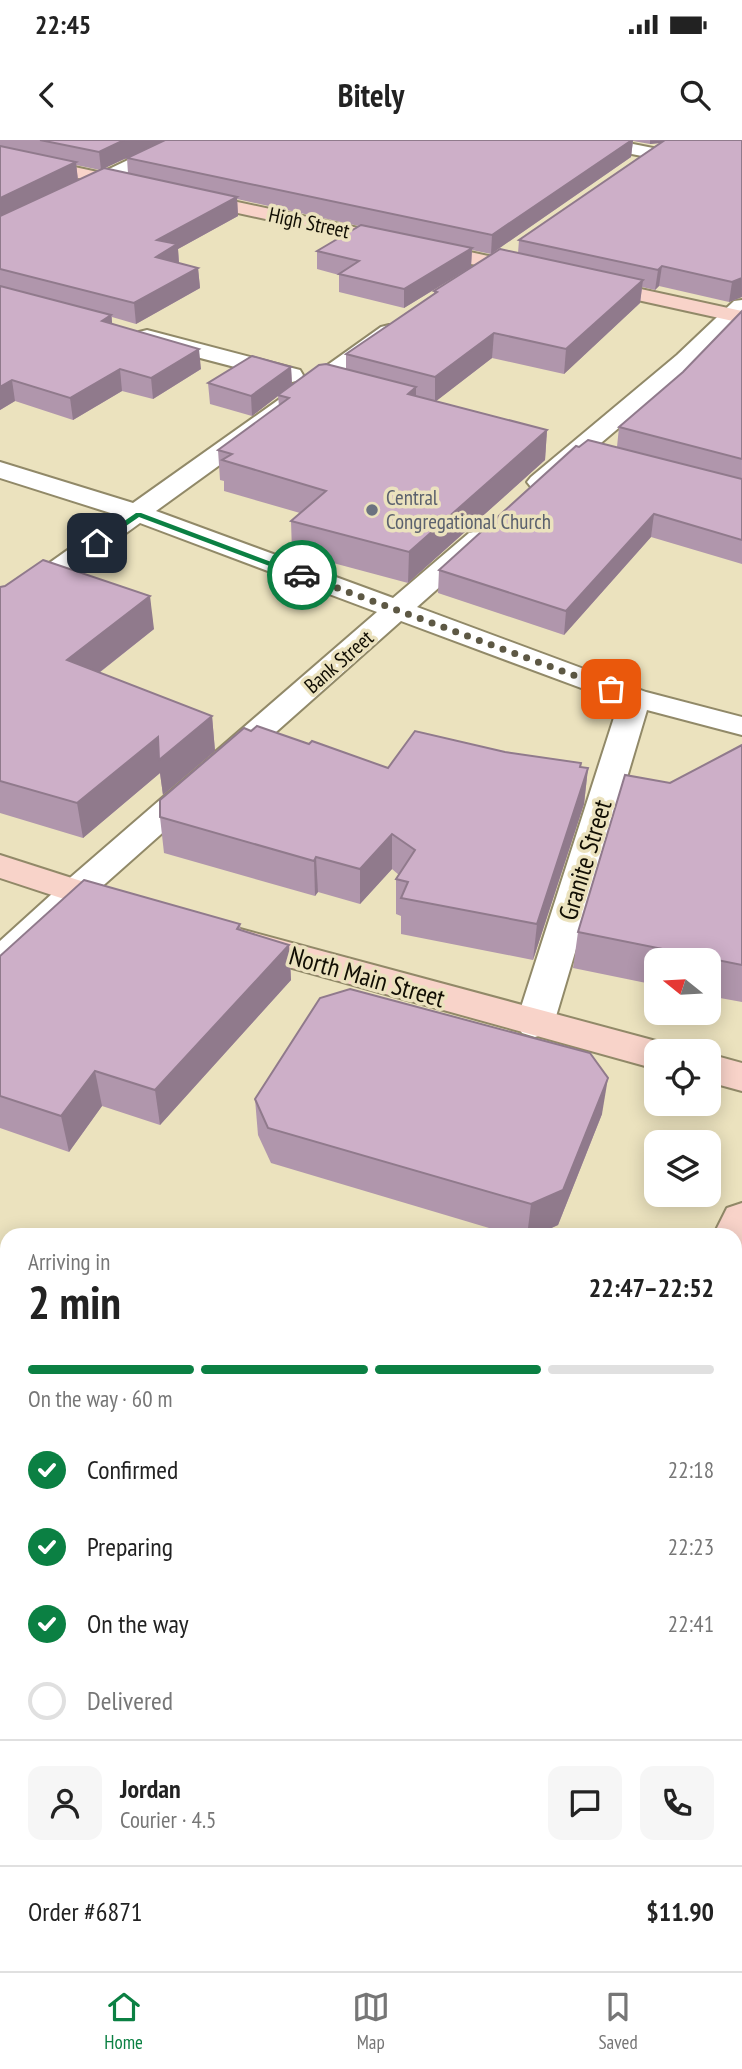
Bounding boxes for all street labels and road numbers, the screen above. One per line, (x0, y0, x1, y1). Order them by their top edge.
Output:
street label: High Street (266, 201, 352, 244)
street label: Bank Street (298, 624, 379, 699)
street label: Granite Street (551, 796, 618, 924)
street label: North Main Street (285, 939, 449, 1014)

